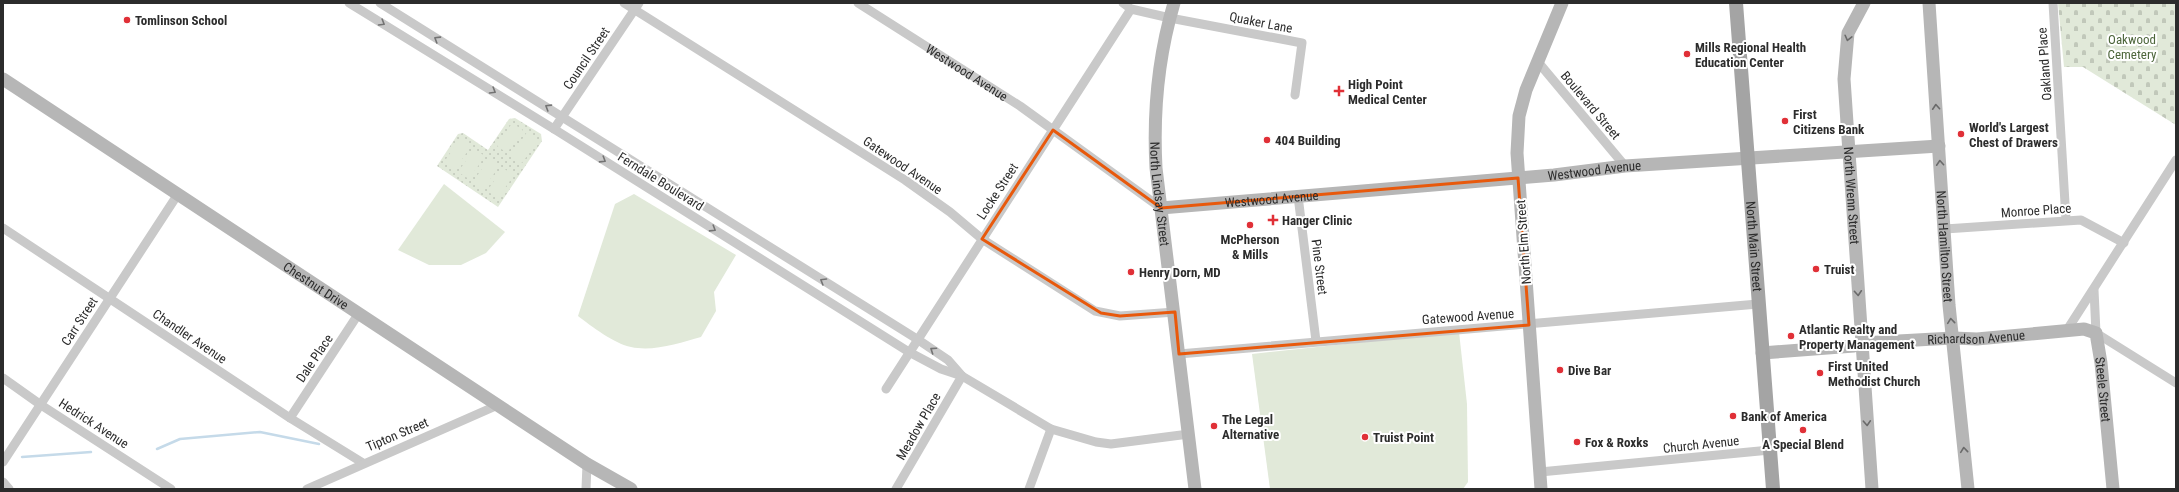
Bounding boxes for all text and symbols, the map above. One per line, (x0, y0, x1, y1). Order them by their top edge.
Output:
street label: Quaker Lane (1228, 9, 1294, 36)
place label: Tomlinson School (135, 13, 227, 28)
marker: Tomlinson School (122, 15, 132, 25)
one-way arrow (378, 19, 385, 26)
street label: Council Street (560, 24, 613, 92)
street label: Oakland Place (2034, 27, 2055, 101)
park label: Oakwood Cemetery (2108, 32, 2157, 62)
one-way arrow (1844, 35, 1852, 41)
one-way arrow (434, 36, 441, 43)
place label: Mills Regional Health Education Center (1695, 40, 1806, 70)
street label: Westwood Avenue (923, 41, 1010, 104)
marker: Mills Regional Health Education Center (1682, 49, 1692, 59)
street label: Boulevard Street (1558, 68, 1624, 143)
place label: High Point Medical Center (1348, 77, 1427, 107)
marker: High Point Medical Center (1333, 85, 1345, 97)
one-way arrow (489, 86, 496, 94)
one-way arrow (545, 104, 552, 111)
one-way arrow (1932, 104, 1941, 110)
place label: First Citizens Bank (1793, 107, 1865, 137)
marker: First Citizens Bank (1780, 116, 1790, 126)
place label: World's Largest Chest of Drawers (1969, 120, 2058, 150)
marker: World's Largest Chest of Drawers (1956, 129, 1966, 139)
street label: Gatewood Avenue (860, 133, 945, 197)
place label: 404 Building (1275, 133, 1341, 148)
marker: 404 Building (1262, 135, 1272, 145)
street label: North Lindsay Street (1147, 142, 1172, 247)
street label: North Wrenn Street (1841, 146, 1862, 245)
street label: Ferndale Boulevard (615, 149, 706, 214)
one-way arrow (599, 155, 606, 162)
street label: Westwood Avenue (1547, 158, 1642, 184)
street label: Locke Street (974, 160, 1021, 222)
one-way arrow (1936, 160, 1945, 166)
street label: Westwood Avenue (1224, 188, 1319, 211)
street label: North Hamilton Street (1933, 190, 1956, 303)
street label: North Elm Street (1513, 199, 1534, 285)
street label: North Main Street (1743, 200, 1765, 292)
street label: Monroe Place (2000, 201, 2072, 220)
place label: Hanger Clinic (1282, 213, 1352, 228)
marker: Hanger Clinic (1267, 214, 1279, 226)
marker: McPherson & Mills (1245, 220, 1255, 230)
one-way arrow (709, 224, 716, 231)
place label: McPherson & Mills (1221, 232, 1279, 262)
street label: Pine Street (1309, 238, 1330, 296)
street label: Chestnut Drive (280, 259, 351, 313)
place label: Truist (1824, 262, 1855, 277)
marker: Truist (1811, 264, 1821, 274)
place label: Henry Dorn, MD (1139, 265, 1221, 280)
marker: Henry Dorn, MD (1126, 267, 1136, 277)
one-way arrow (820, 279, 827, 286)
one-way arrow (1854, 290, 1863, 296)
street label: Carr Street (58, 294, 101, 348)
street label: Chandler Avenue (150, 306, 230, 367)
street label: Gatewood Avenue (1422, 306, 1515, 327)
one-way arrow (1947, 318, 1956, 324)
place label: Atlantic Realty and Property Management (1799, 322, 1915, 352)
street label: Richardson Avenue (1927, 328, 2026, 347)
marker: Atlantic Realty and Property Management (1786, 331, 1796, 341)
street label: Dale Place (293, 332, 336, 385)
one-way arrow (930, 347, 937, 355)
street label: Steele Street (2092, 356, 2114, 423)
place label: First United Methodist Church (1828, 359, 1920, 389)
place label: Dive Bar (1568, 363, 1612, 378)
marker: Dive Bar (1555, 365, 1565, 375)
marker: First United Methodist Church (1815, 368, 1825, 378)
street label: Meadow Place (893, 390, 944, 463)
street label: Hedrick Avenue (56, 395, 131, 451)
place label: Bank of America (1741, 409, 1827, 424)
marker: Bank of America (1728, 411, 1738, 421)
place label: The Legal Alternative (1222, 412, 1279, 442)
street label: Tipton Street (364, 415, 431, 454)
one-way arrow (1862, 420, 1871, 426)
marker: The Legal Alternative (1209, 421, 1219, 431)
marker: A Special Blend (1798, 425, 1808, 435)
place label: Truist Point (1373, 430, 1434, 445)
marker: Truist Point (1360, 432, 1370, 442)
street label: Church Avenue (1662, 433, 1740, 456)
place label: Fox & Roxks (1585, 435, 1648, 450)
marker: Fox & Roxks (1572, 437, 1582, 447)
place label: A Special Blend (1762, 437, 1844, 452)
one-way arrow (1960, 447, 1969, 453)

